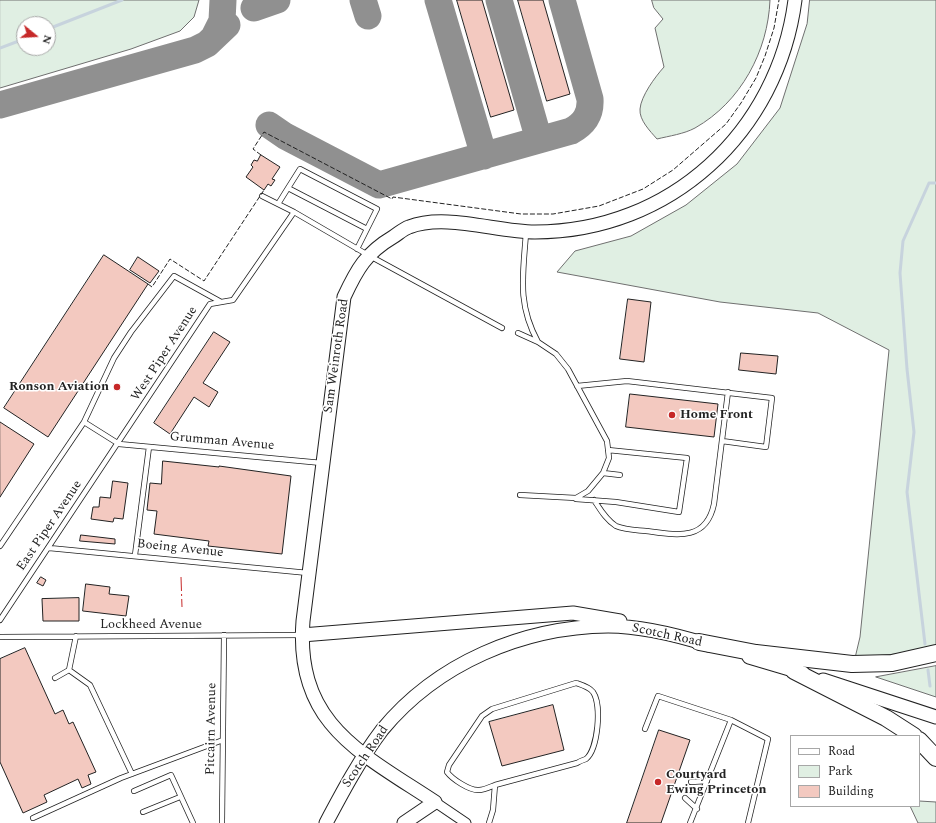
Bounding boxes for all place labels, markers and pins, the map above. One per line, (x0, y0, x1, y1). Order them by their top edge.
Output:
place label: Ronson Aviation (9, 379, 109, 395)
marker: Ronson Aviation (112, 382, 122, 392)
place label: Home Front (680, 407, 753, 423)
marker: Home Front (667, 410, 677, 420)
place label: Courtyard Ewing Princeton (666, 767, 766, 798)
marker: Courtyard Ewing Princeton (653, 777, 663, 787)

